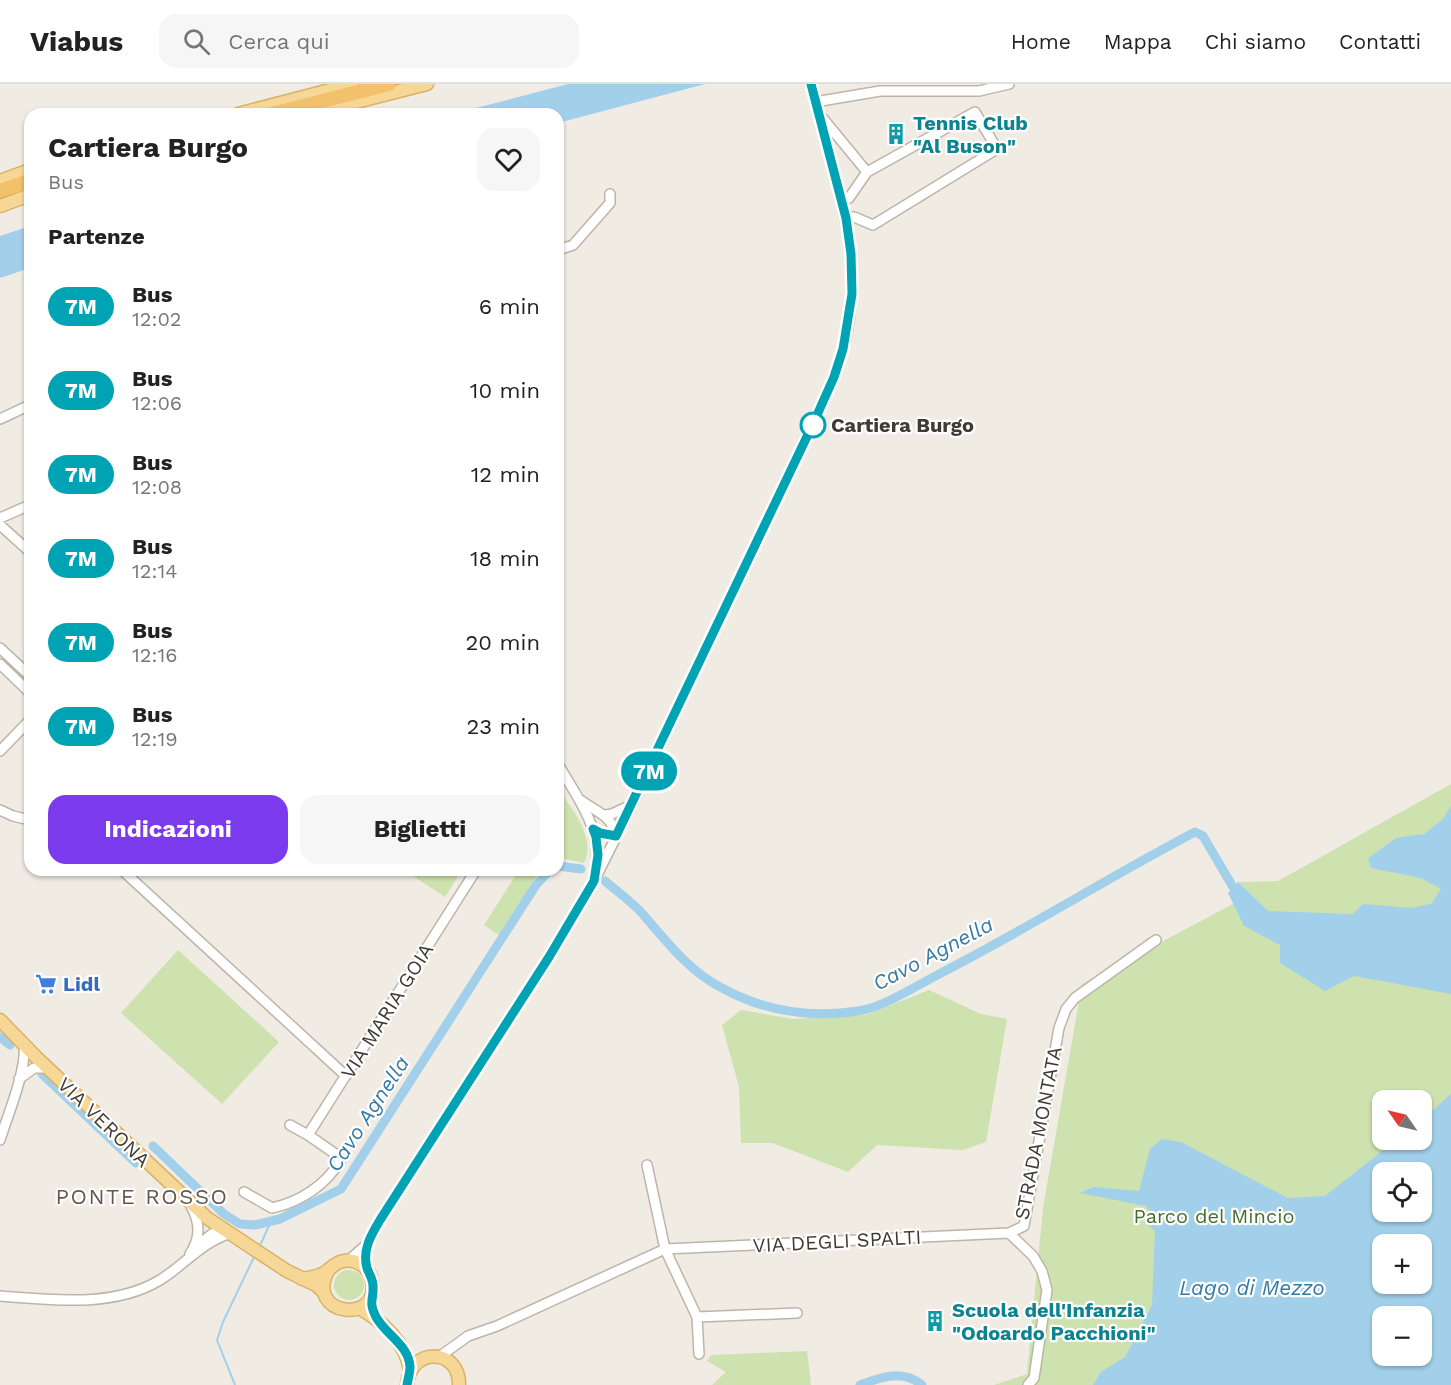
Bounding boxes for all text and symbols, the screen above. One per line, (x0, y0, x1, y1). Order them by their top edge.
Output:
search box (159, 14, 579, 68)
text: Viabus (30, 25, 123, 58)
icon: search (180, 25, 213, 58)
text: Cerca qui (228, 29, 330, 54)
text: Home (1011, 29, 1071, 54)
text: Mappa (1104, 29, 1172, 54)
text: Chi siamo (1205, 29, 1306, 54)
text: Contatti (1339, 29, 1421, 54)
place label: Tennis Club "Al Buson" (913, 111, 1028, 158)
building icon: Tennis Club "Al Buson" (884, 122, 908, 146)
button: heart (477, 128, 540, 191)
text: Cartiera Burgo (48, 131, 248, 164)
text: Bus (48, 170, 84, 194)
text: Partenze (48, 224, 145, 249)
text: Bus (132, 282, 172, 307)
text: 7M (65, 294, 97, 319)
text: 6 min (479, 294, 540, 319)
text: 12:02 (132, 307, 181, 331)
text: Bus (132, 366, 172, 391)
text: 7M (65, 378, 97, 403)
text: 10 min (470, 378, 540, 403)
text: 12:06 (132, 391, 182, 415)
marker: Cartiera Burgo (800, 412, 826, 438)
place label: Cartiera Burgo (831, 413, 974, 437)
text: Bus (132, 450, 172, 475)
text: 7M (65, 462, 97, 487)
text: 12 min (471, 462, 540, 487)
text: 12:08 (132, 475, 182, 499)
text: Bus (132, 534, 172, 559)
text: 7M (65, 546, 97, 571)
text: 18 min (470, 546, 540, 571)
text: 12:14 (132, 559, 177, 583)
text: Bus (132, 618, 172, 643)
text: 7M (65, 630, 97, 655)
text: 20 min (466, 630, 540, 655)
text: 12:16 (132, 643, 177, 667)
text: Bus (132, 702, 172, 727)
text: 7M (65, 714, 97, 739)
text: 23 min (466, 714, 540, 739)
text: 12:19 (132, 727, 178, 751)
line badge: 7M (622, 752, 676, 790)
text: 7M (633, 759, 665, 784)
button: Indicazioni (48, 795, 288, 864)
button: Biglietti (300, 795, 540, 864)
water label: Cavo Agnella (868, 911, 997, 996)
street label: VIA MARIA GOIA (336, 939, 438, 1083)
supermarket icon: Lidl (34, 972, 58, 996)
place label: Lidl (63, 972, 100, 996)
street label: STRADA MONTATA (1009, 1044, 1067, 1222)
water label: Cavo Agnella (321, 1051, 414, 1176)
street label: VIA VERONA (53, 1072, 155, 1172)
north arrow (1372, 1090, 1432, 1150)
map controls (1372, 1090, 1432, 1366)
button: locate (1372, 1162, 1432, 1222)
district label: PONTE ROSSO (56, 1184, 228, 1209)
park label: Parco del Mincio (1134, 1204, 1295, 1228)
street label: VIA DEGLI SPALTI (752, 1225, 922, 1257)
button: + (1372, 1234, 1432, 1294)
water label: Lago di Mezzo (1179, 1275, 1325, 1300)
place label: Scuola dell'Infanzia "Odoardo Pacchioni" (952, 1298, 1156, 1345)
button: − (1372, 1306, 1432, 1366)
building icon: Scuola dell'Infanzia "Odoardo Pacchioni" (923, 1309, 947, 1333)

